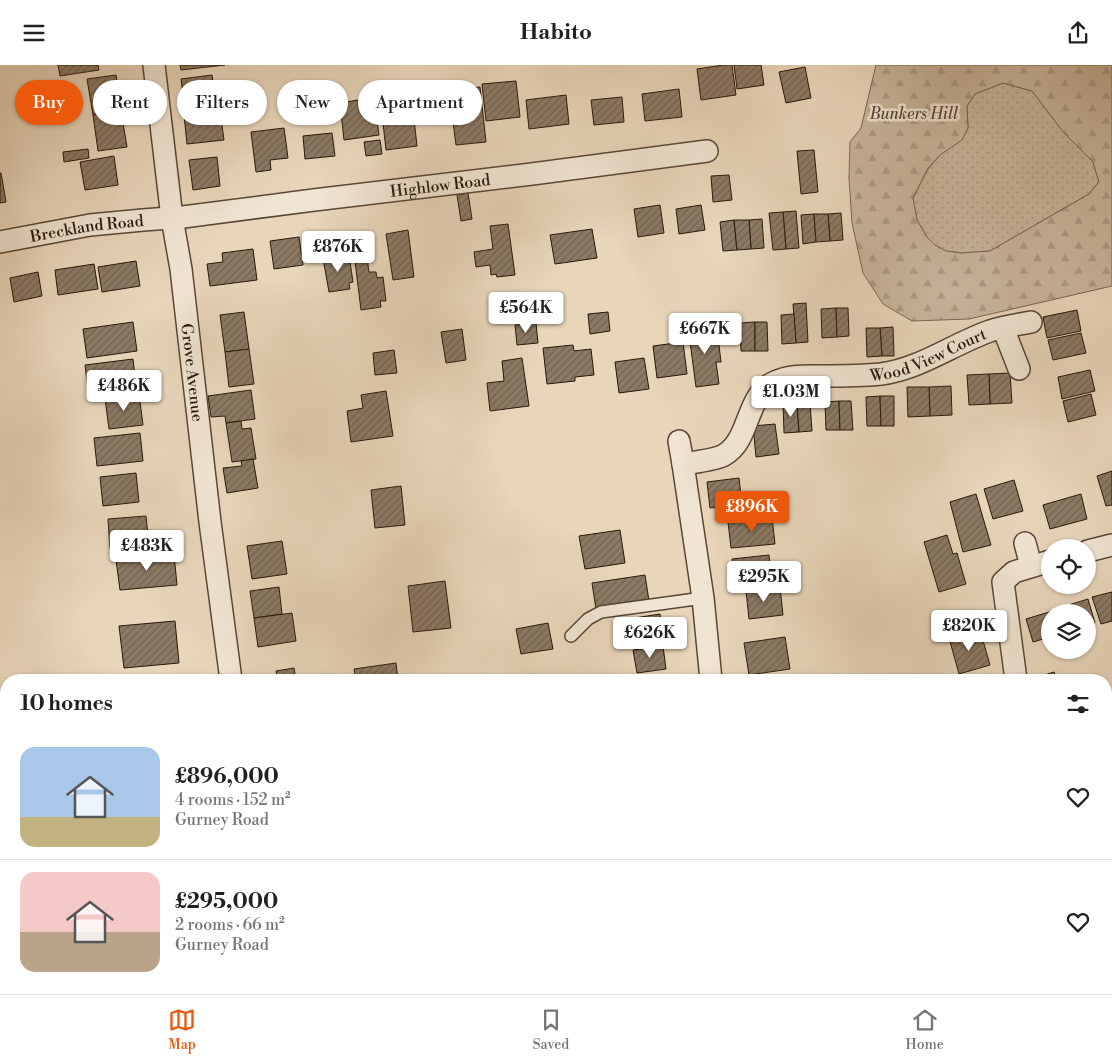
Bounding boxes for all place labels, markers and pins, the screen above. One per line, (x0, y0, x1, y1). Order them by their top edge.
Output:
pin: £876K (303, 231, 373, 273)
pin: £564K (491, 291, 561, 334)
pin: £667K (670, 313, 740, 355)
pin: £486K (89, 369, 159, 412)
pin: £1.03M (750, 375, 832, 418)
pin: £896K (717, 491, 787, 533)
pin: £483K (112, 529, 182, 572)
pin: £295K (729, 561, 799, 603)
pin: £820K (934, 609, 1004, 652)
pin: £626K (615, 617, 685, 659)

